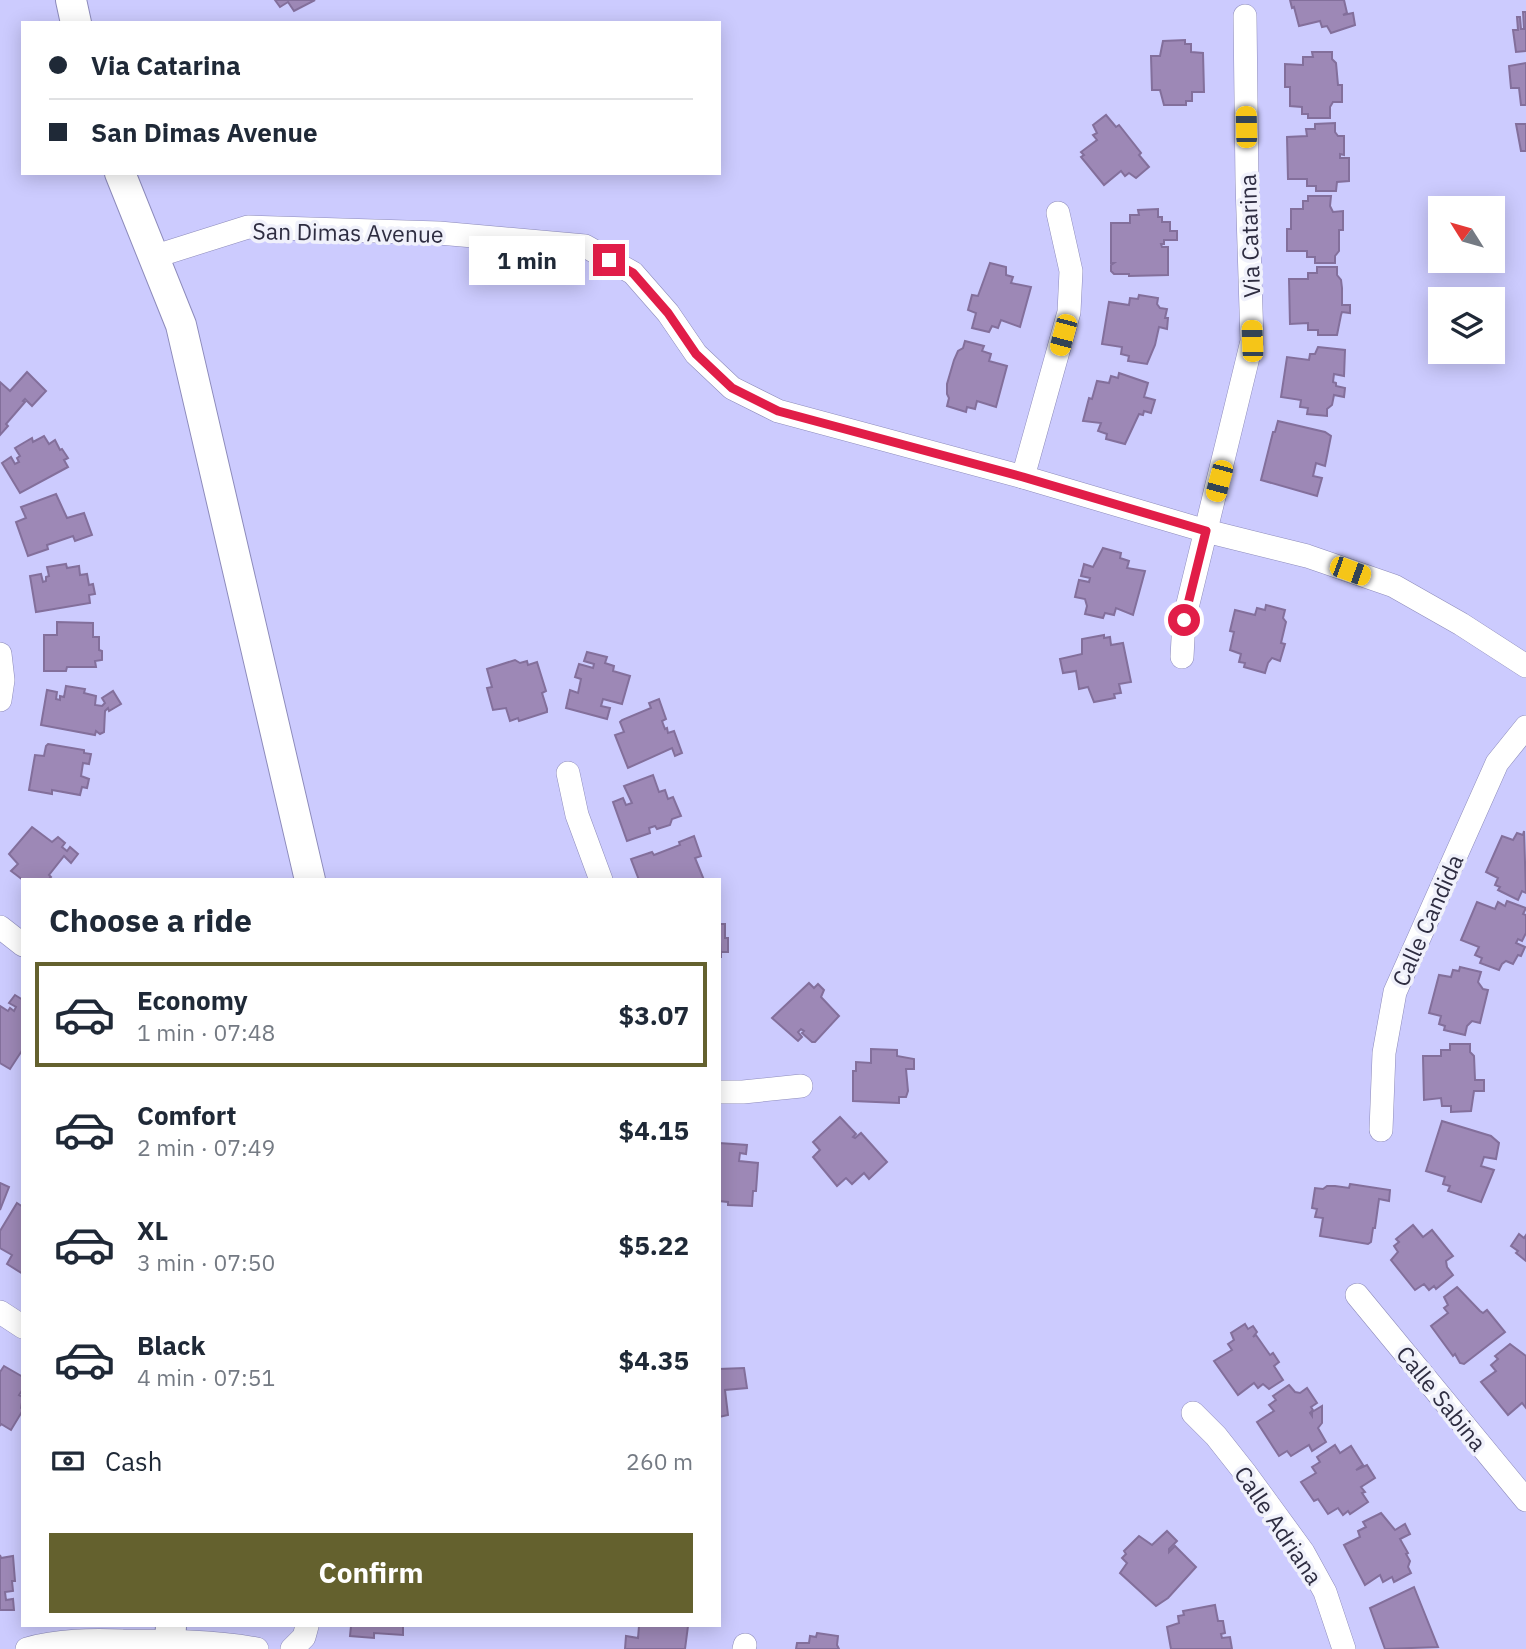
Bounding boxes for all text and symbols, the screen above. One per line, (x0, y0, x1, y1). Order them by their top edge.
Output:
text: Via Catarina (91, 48, 241, 82)
car (1236, 106, 1257, 148)
text: San Dimas Avenue (91, 115, 318, 149)
street label: Via Catarina (1232, 174, 1266, 298)
north arrow (1428, 196, 1505, 273)
map controls (1428, 196, 1505, 364)
street label: San Dimas Avenue (252, 215, 444, 249)
callout: 1 min (469, 236, 584, 284)
route end (593, 244, 625, 276)
text: 1 min (497, 245, 557, 275)
button: layers (1428, 287, 1505, 364)
car (1048, 312, 1079, 358)
car (1241, 320, 1264, 362)
car (1204, 458, 1235, 504)
car (1327, 554, 1374, 588)
route start (1168, 604, 1200, 636)
street label: Calle Candida (1385, 849, 1469, 991)
text: Choose a ride (49, 899, 252, 941)
icon: car (53, 983, 116, 1046)
text: Economy (137, 983, 248, 1017)
text: $3.07 (619, 998, 689, 1032)
text: 1 min · 07:48 (137, 1017, 275, 1047)
icon: car (53, 1098, 116, 1161)
text: Comfort (137, 1098, 236, 1132)
text: $4.15 (619, 1113, 689, 1147)
text: 2 min · 07:49 (137, 1132, 275, 1162)
icon: car (53, 1213, 116, 1276)
text: XL (137, 1213, 168, 1247)
text: $5.22 (619, 1228, 689, 1262)
text: 3 min · 07:50 (137, 1247, 275, 1277)
icon: car (53, 1328, 116, 1391)
text: Black (137, 1328, 205, 1362)
street label: Calle Sabina (1390, 1339, 1494, 1457)
text: $4.35 (619, 1343, 689, 1377)
text: 4 min · 07:51 (137, 1362, 275, 1392)
icon: cash (49, 1442, 87, 1480)
text: Cash (105, 1444, 162, 1478)
text: 260 m (626, 1446, 693, 1476)
street label: Calle Adriana (1228, 1460, 1330, 1590)
button: Confirm (49, 1533, 693, 1613)

